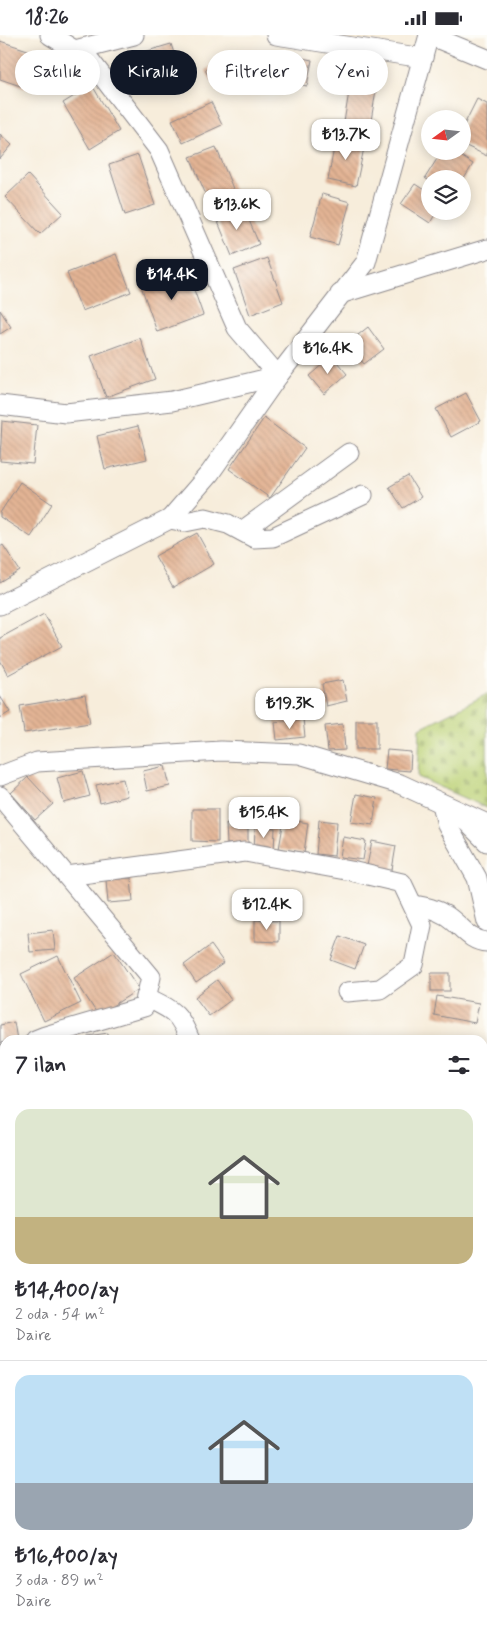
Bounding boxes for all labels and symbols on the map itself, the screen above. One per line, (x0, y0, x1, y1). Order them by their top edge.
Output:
north arrow (421, 110, 471, 160)
pin: ₺13.7K (305, 119, 387, 161)
pin: ₺13.6K (196, 189, 278, 231)
pin: ₺14.4K (131, 259, 213, 301)
pin: ₺16.4K (287, 333, 369, 375)
pin: ₺19.3K (249, 687, 331, 730)
pin: ₺15.4K (223, 797, 305, 839)
pin: ₺12.4K (226, 889, 308, 931)

